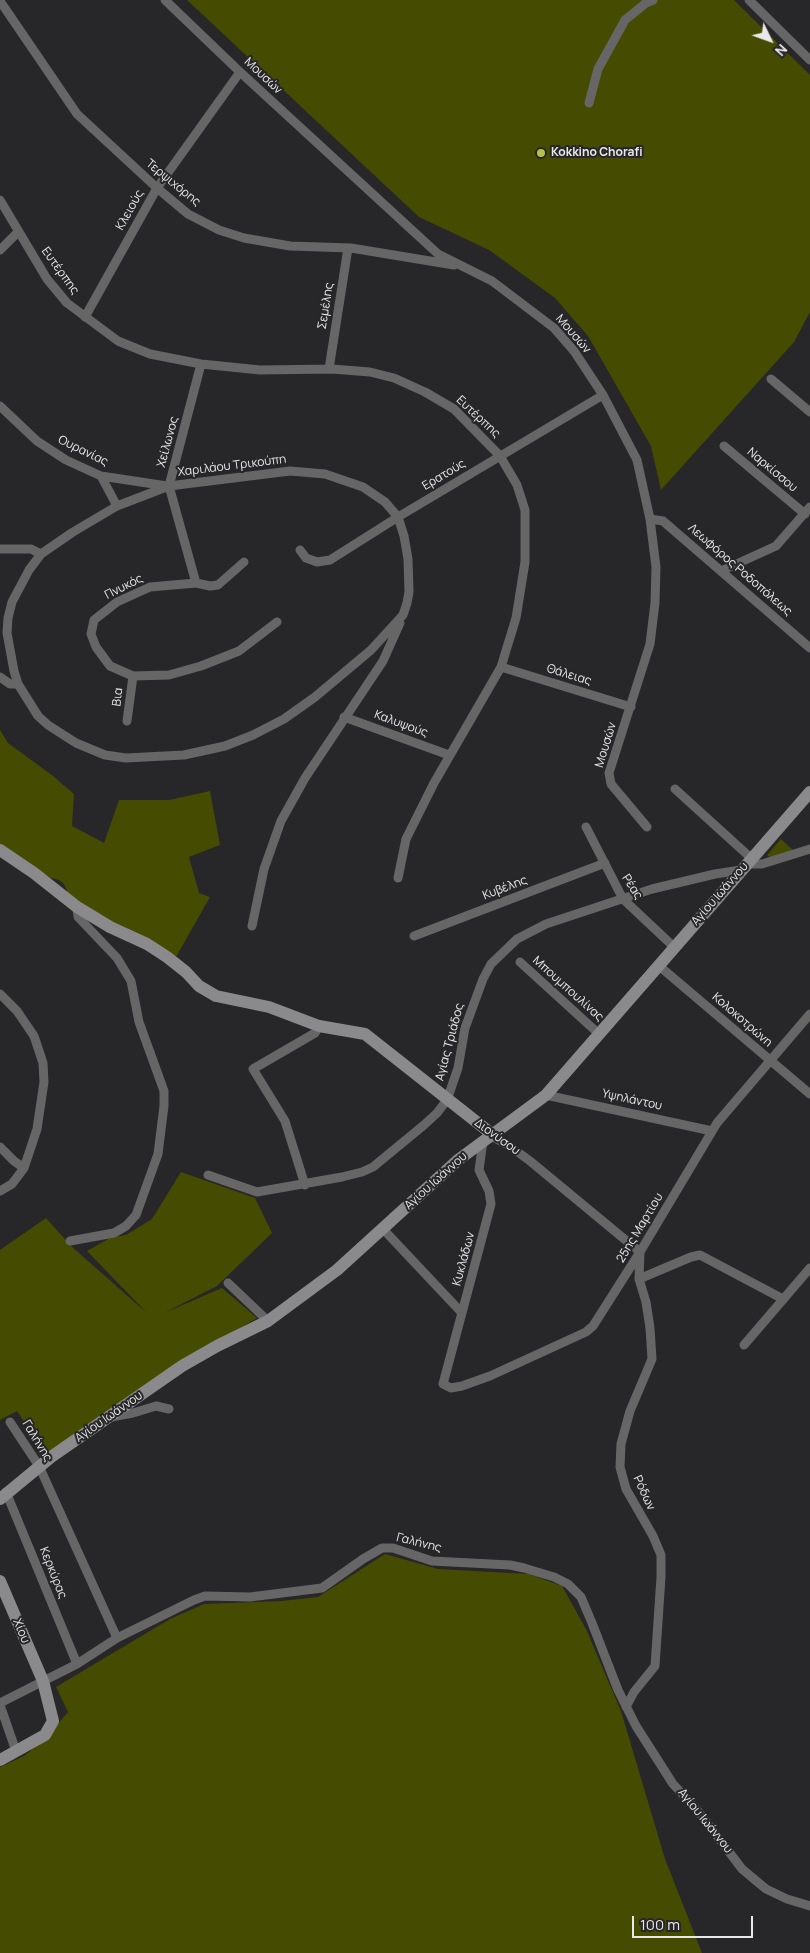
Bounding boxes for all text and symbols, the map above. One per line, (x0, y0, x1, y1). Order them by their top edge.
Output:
north arrow (745, 15, 795, 65)
text: N (771, 40, 792, 60)
street label: Μουσών (241, 55, 285, 97)
place label: Kokkino Chorafi (551, 146, 643, 160)
marker: Kokkino Chorafi (535, 147, 547, 159)
street label: Τερψιχόρης (143, 157, 203, 209)
street label: Κλειούς (113, 187, 147, 233)
street label: Ευτέρπης (38, 245, 82, 297)
street label: Σεμέλης (315, 282, 337, 330)
street label: Μουσών (552, 312, 594, 356)
street label: Ευτέρπης (453, 393, 503, 441)
street label: Χείλωνος (154, 415, 182, 469)
street label: Ουρανίας (56, 433, 110, 469)
street label: Ναρκίσσου (744, 445, 800, 495)
street label: Χαριλάου Τρικούπη (177, 452, 287, 480)
street label: Ερατούς (420, 456, 468, 494)
street label: Λεωφόρος Ροδοπόλεως (685, 521, 795, 619)
street label: Πνυκός (102, 571, 146, 603)
street label: Θάλειας (545, 661, 593, 689)
street label: Βια (110, 687, 126, 707)
street label: Καλυψούς (372, 708, 430, 740)
street label: Μουσών (592, 721, 620, 769)
street label: Αγίου Ιωάννου (689, 859, 751, 929)
street label: Ρέας (619, 872, 645, 902)
street label: Κυβέλης (481, 873, 529, 903)
street label: Μπουμπουλίνας (530, 953, 606, 1025)
street label: Κολοκοτρώνη (709, 990, 775, 1050)
street label: Αγίας Τριάδος (433, 1002, 467, 1082)
street label: Υψηλάντου (601, 1087, 663, 1113)
street label: Διονύσου (471, 1116, 523, 1158)
street label: Αγίου Ιωάννου (402, 1149, 470, 1213)
street label: 25ης Μαρτίου (614, 1191, 666, 1265)
street label: Κυκλάδων (450, 1230, 478, 1288)
street label: Αγίου Ιωάννου (72, 1388, 146, 1446)
street label: Γαλήνης (19, 1418, 55, 1464)
street label: Ρόδων (630, 1473, 658, 1513)
street label: Γαλήνης (395, 1530, 443, 1556)
street label: Κερκύρας (36, 1545, 70, 1601)
street label: Χίου (9, 1617, 33, 1645)
street label: Αγίου Ιωάννου (675, 1786, 735, 1856)
scale bar (635, 1906, 756, 1938)
text: 100 m (640, 1914, 680, 1935)

